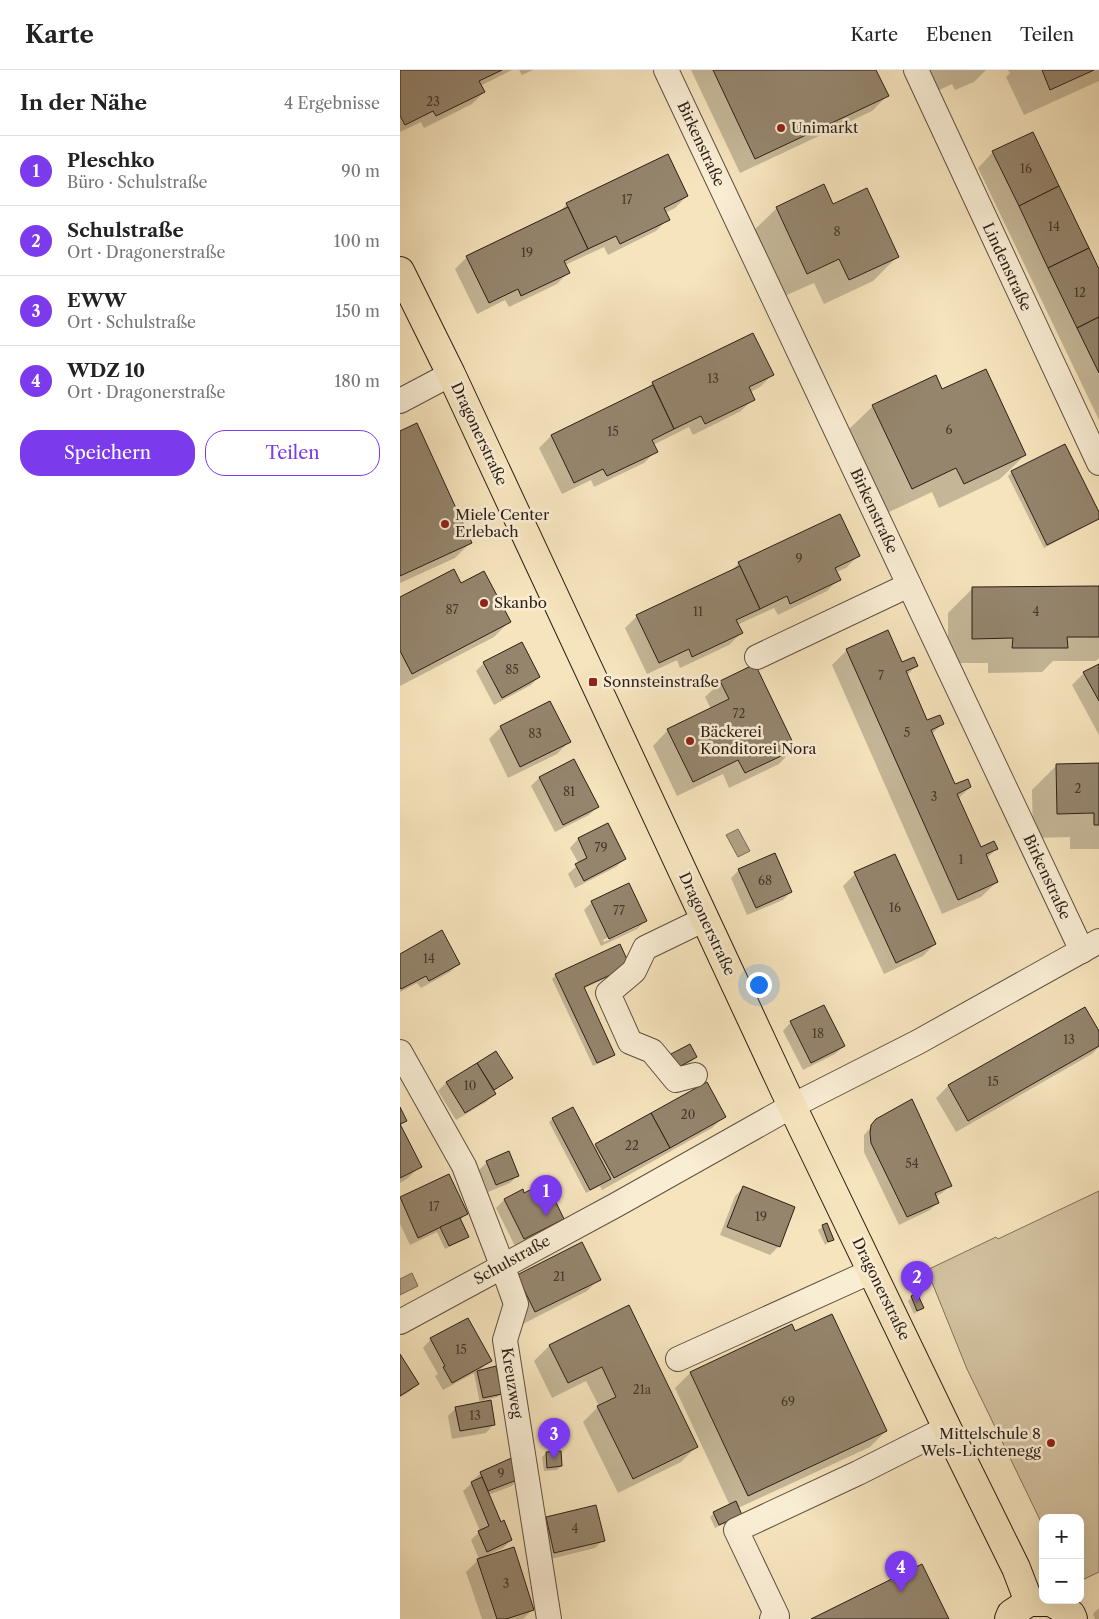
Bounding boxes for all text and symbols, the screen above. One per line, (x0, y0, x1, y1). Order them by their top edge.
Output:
text: Karte (25, 20, 94, 49)
text: Karte (850, 24, 898, 46)
text: Ebenen (926, 24, 992, 46)
text: Teilen (1020, 24, 1074, 46)
text: In der Nähe (20, 90, 147, 115)
text: 4 Ergebnisse (284, 93, 380, 113)
house number: 23 (426, 94, 440, 109)
street label: Birkenstraße (673, 98, 729, 189)
place label: Unimarkt (791, 118, 859, 137)
marker: Unimarkt (775, 122, 787, 134)
text: Pleschko (67, 149, 155, 172)
text: 1 (32, 161, 40, 181)
text: 90 m (341, 161, 380, 181)
house number: 16 (1020, 161, 1032, 176)
text: Büro · Schulstraße (67, 172, 207, 192)
house number: 17 (622, 192, 633, 207)
text: Schulstraße (67, 219, 184, 242)
house number: 14 (1048, 219, 1060, 234)
street label: Lindenstraße (979, 220, 1036, 314)
house number: 8 (833, 224, 841, 239)
text: 2 (31, 231, 41, 251)
text: 100 m (334, 231, 380, 251)
text: Ort · Dragonerstraße (67, 242, 225, 262)
house number: 19 (521, 245, 533, 260)
house number: 12 (1074, 285, 1086, 300)
text: EWW (67, 289, 126, 312)
text: 3 (31, 301, 41, 321)
text: 150 m (335, 301, 380, 321)
text: Ort · Schulstraße (67, 312, 196, 332)
text: WDZ 10 (67, 359, 145, 382)
text: 4 (31, 371, 41, 391)
text: 180 m (334, 371, 380, 391)
house number: 13 (707, 371, 719, 386)
street label: Dragonerstraße (447, 379, 512, 489)
text: Ort · Dragonerstraße (67, 382, 225, 402)
house number: 6 (945, 422, 953, 437)
house number: 15 (607, 424, 619, 439)
button: Speichern (20, 430, 195, 476)
button: Teilen (205, 430, 380, 476)
street label: Birkenstraße (846, 465, 902, 556)
place label: Miele Center Erlebach (455, 505, 550, 541)
marker: Miele Center Erlebach (439, 518, 451, 530)
house number: 9 (795, 551, 803, 566)
place label: Skanbo (494, 593, 547, 612)
marker: Skanbo (478, 597, 490, 609)
house number: 87 (445, 602, 459, 617)
house number: 11 (693, 604, 703, 619)
house number: 4 (1033, 604, 1040, 619)
house number: 85 (505, 662, 519, 677)
house number: 7 (878, 668, 884, 683)
place label: Sonnsteinstraße (603, 672, 719, 691)
marker: Sonnsteinstraße (587, 676, 599, 688)
house number: 72 (733, 706, 746, 721)
place label: Bäckerei Konditorei Nora (700, 722, 816, 758)
house number: 5 (904, 725, 910, 740)
house number: 83 (528, 726, 542, 741)
marker: Bäckerei Konditorei Nora (684, 735, 696, 747)
house number: 2 (1075, 781, 1082, 796)
house number: 81 (563, 784, 575, 799)
house number: 3 (931, 789, 937, 804)
street label: Birkenstraße (1019, 831, 1075, 922)
house number: 79 (595, 840, 607, 855)
house number: 1 (958, 852, 964, 867)
street label: Dragonerstraße (675, 869, 740, 979)
house number: 68 (758, 873, 772, 888)
house number: 16 (889, 900, 901, 915)
house number: 77 (613, 903, 625, 918)
house number: 14 (423, 951, 435, 966)
your location (746, 972, 772, 998)
house number: 18 (812, 1026, 824, 1041)
house number: 13 (1063, 1032, 1075, 1047)
house number: 15 (987, 1074, 999, 1089)
house number: 10 (464, 1078, 476, 1093)
house number: 20 (681, 1107, 695, 1122)
house number: 22 (625, 1138, 639, 1153)
house number: 54 (905, 1156, 919, 1171)
pin: 1 (530, 1175, 562, 1216)
house number: 17 (429, 1199, 440, 1214)
house number: 19 (755, 1209, 767, 1224)
street label: Schulstraße (470, 1231, 553, 1288)
street label: Dragonerstraße (848, 1234, 915, 1343)
pin: 2 (901, 1261, 933, 1302)
house number: 21 (553, 1269, 565, 1284)
house number: 15 (455, 1342, 467, 1357)
street label: Kreuzweg (498, 1346, 527, 1420)
house number: 21a (633, 1382, 652, 1397)
house number: 69 (781, 1394, 795, 1409)
house number: 13 (469, 1408, 481, 1423)
pin: 3 (538, 1418, 570, 1459)
place label: Mittelschule 8 Wels-Lichtenegg (920, 1424, 1041, 1460)
marker: Mittelschule 8 Wels-Lichtenegg (1045, 1437, 1057, 1449)
house number: 9 (497, 1466, 505, 1481)
map controls (1039, 1514, 1084, 1604)
button: + (1039, 1514, 1084, 1559)
house number: 4 (572, 1521, 579, 1536)
pin: 4 (885, 1551, 917, 1592)
button: − (1039, 1559, 1084, 1604)
house number: 3 (503, 1576, 509, 1591)

